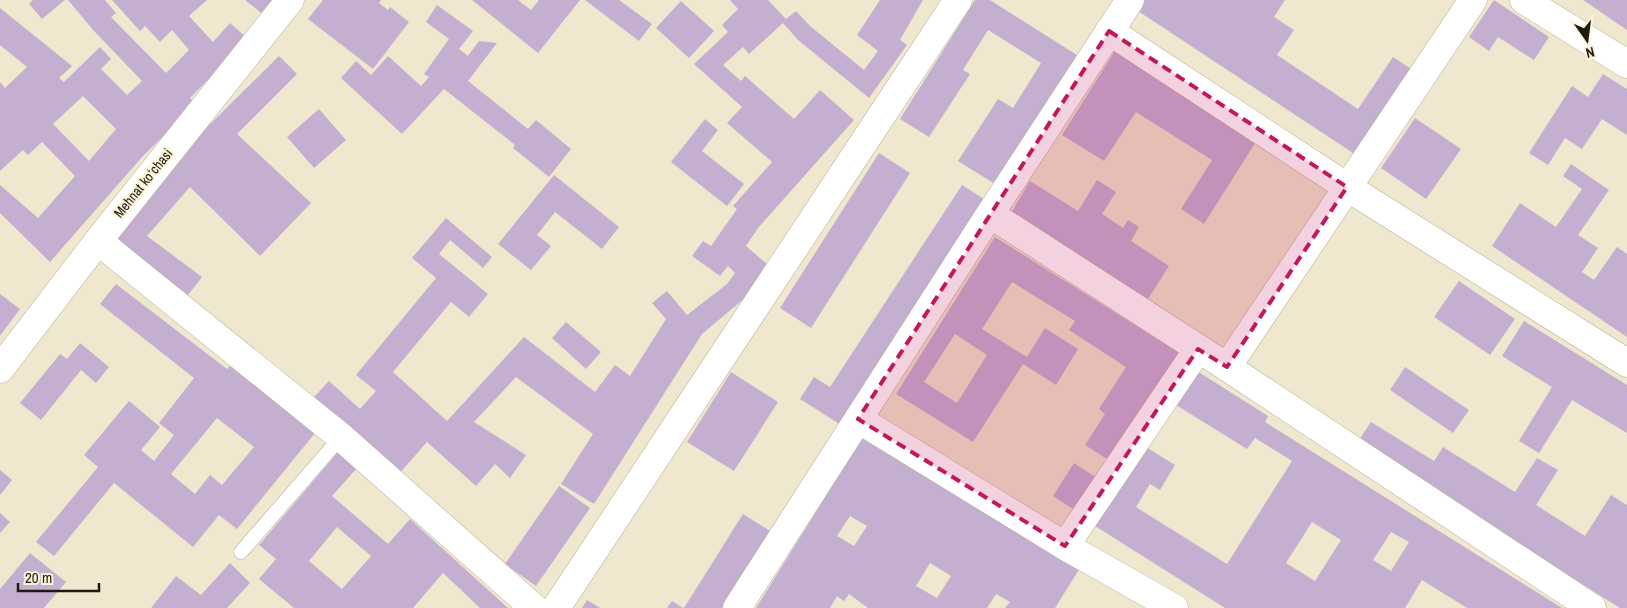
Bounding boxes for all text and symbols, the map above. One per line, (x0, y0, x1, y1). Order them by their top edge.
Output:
north arrow (1562, 15, 1612, 65)
text: N (1584, 43, 1596, 62)
street label: Mehnat koʻchasi (110, 145, 176, 221)
scale bar (18, 560, 99, 592)
text: 20 m (25, 567, 52, 588)

